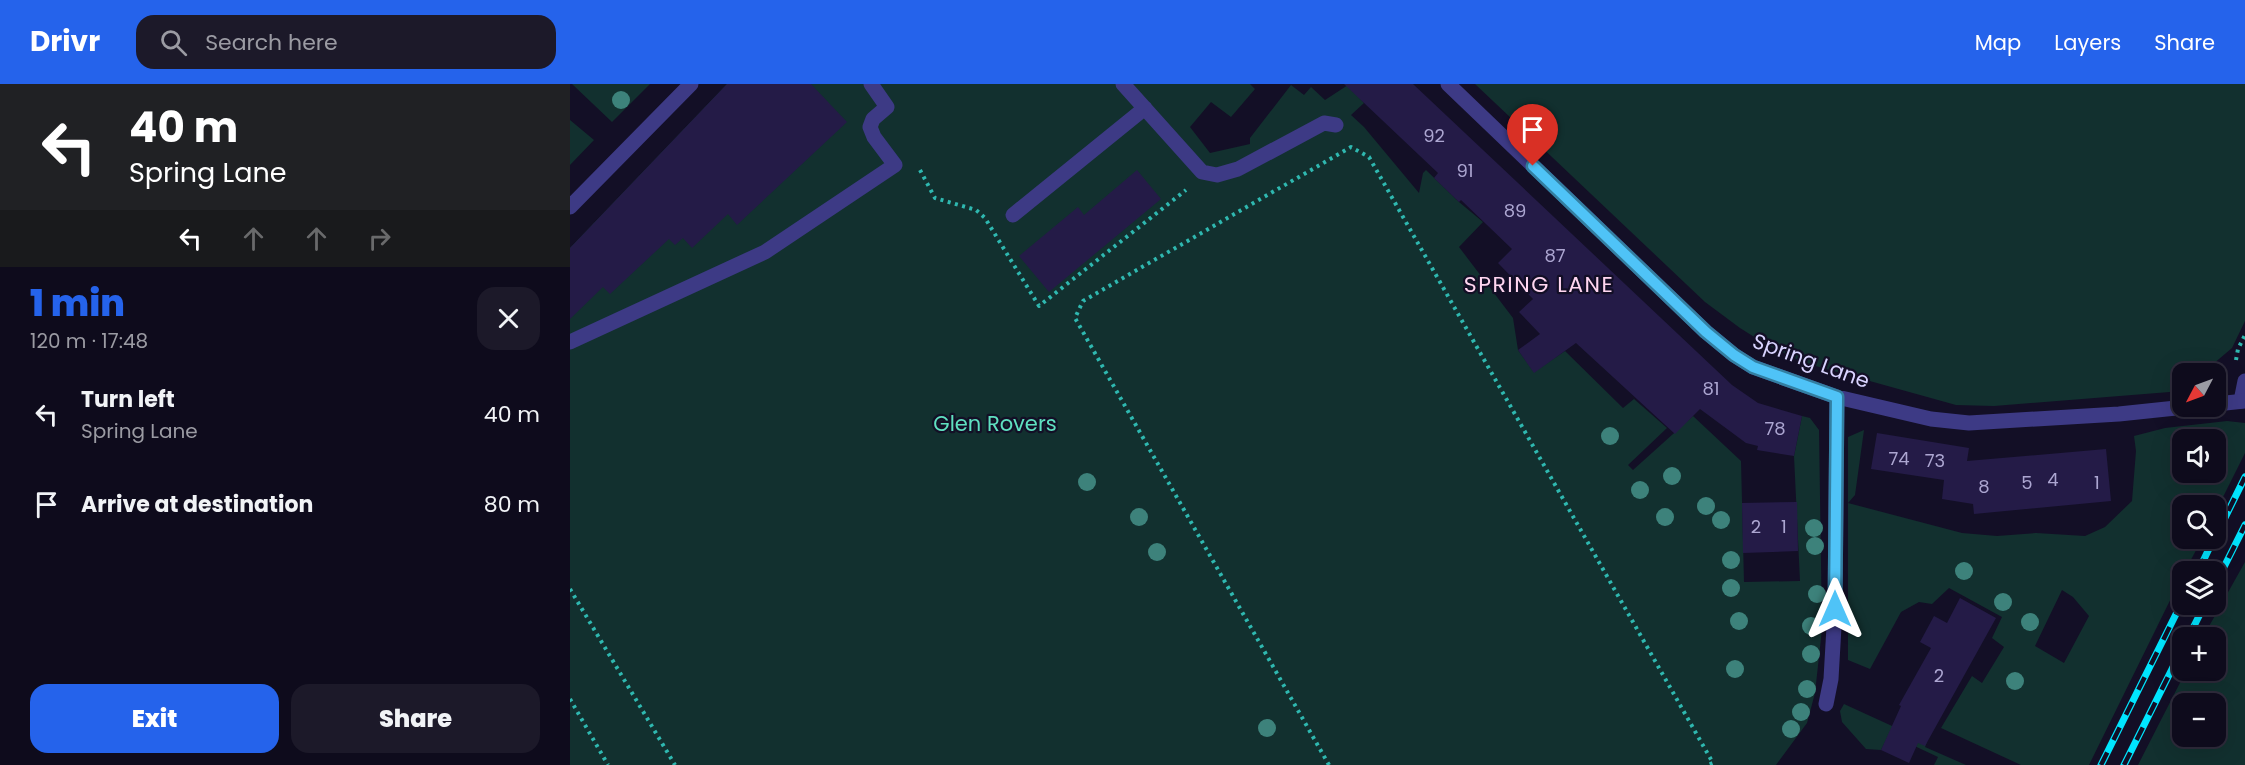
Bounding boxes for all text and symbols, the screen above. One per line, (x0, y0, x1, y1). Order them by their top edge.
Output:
search box (136, 15, 556, 69)
text: Drivr (30, 22, 100, 61)
icon: search (157, 26, 190, 59)
text: Search here (205, 27, 338, 58)
text: Map (1975, 28, 2021, 57)
text: Layers (2054, 28, 2121, 57)
text: Share (2154, 28, 2215, 57)
text: 40 m (129, 98, 238, 157)
pin (1507, 104, 1558, 166)
icon: left (30, 108, 108, 186)
icon: arrive (1516, 113, 1549, 146)
house number: 92 (1423, 123, 1445, 148)
text: Spring Lane (129, 154, 287, 191)
house number: 91 (1456, 158, 1474, 183)
house number: 89 (1504, 198, 1526, 223)
icon: left (174, 222, 207, 255)
icon: ahead (237, 222, 270, 255)
icon: ahead (300, 222, 333, 255)
icon: right (363, 222, 396, 255)
house number: 87 (1544, 243, 1566, 268)
district label: SPRING LANE (1464, 269, 1614, 300)
text: 1 min (30, 278, 125, 329)
button: close (477, 287, 540, 350)
street label: Spring Lane (1749, 326, 1874, 395)
text: 120 m · 17:48 (30, 327, 148, 355)
north arrow (2172, 363, 2226, 417)
map controls (2172, 363, 2226, 747)
house number: 81 (1702, 376, 1720, 401)
text: Turn left (81, 384, 175, 415)
icon: left (30, 398, 63, 431)
text: 40 m (484, 399, 540, 430)
park label: Glen Rovers (933, 409, 1057, 438)
house number: 78 (1764, 416, 1786, 441)
text: Spring Lane (81, 417, 198, 445)
button: sound (2172, 429, 2226, 483)
house number: 74 (1888, 446, 1910, 471)
house number: 73 (1925, 448, 1945, 473)
house number: 4 (2047, 467, 2059, 492)
house number: 5 (2021, 470, 2033, 495)
house number: 1 (2094, 470, 2100, 495)
house number: 8 (1978, 474, 1990, 499)
icon: arrive (30, 488, 63, 521)
text: Arrive at destination (81, 489, 313, 520)
text: 80 m (484, 489, 540, 520)
button: search (2172, 495, 2226, 549)
house number: 2 (1751, 514, 1761, 539)
house number: 1 (1781, 514, 1787, 539)
button: layers (2172, 561, 2226, 615)
position arrow (1803, 577, 1867, 641)
button: + (2172, 627, 2226, 681)
house number: 2 (1934, 663, 1944, 688)
button: Exit (30, 684, 279, 753)
button: Share (291, 684, 540, 753)
button: − (2172, 693, 2226, 747)

